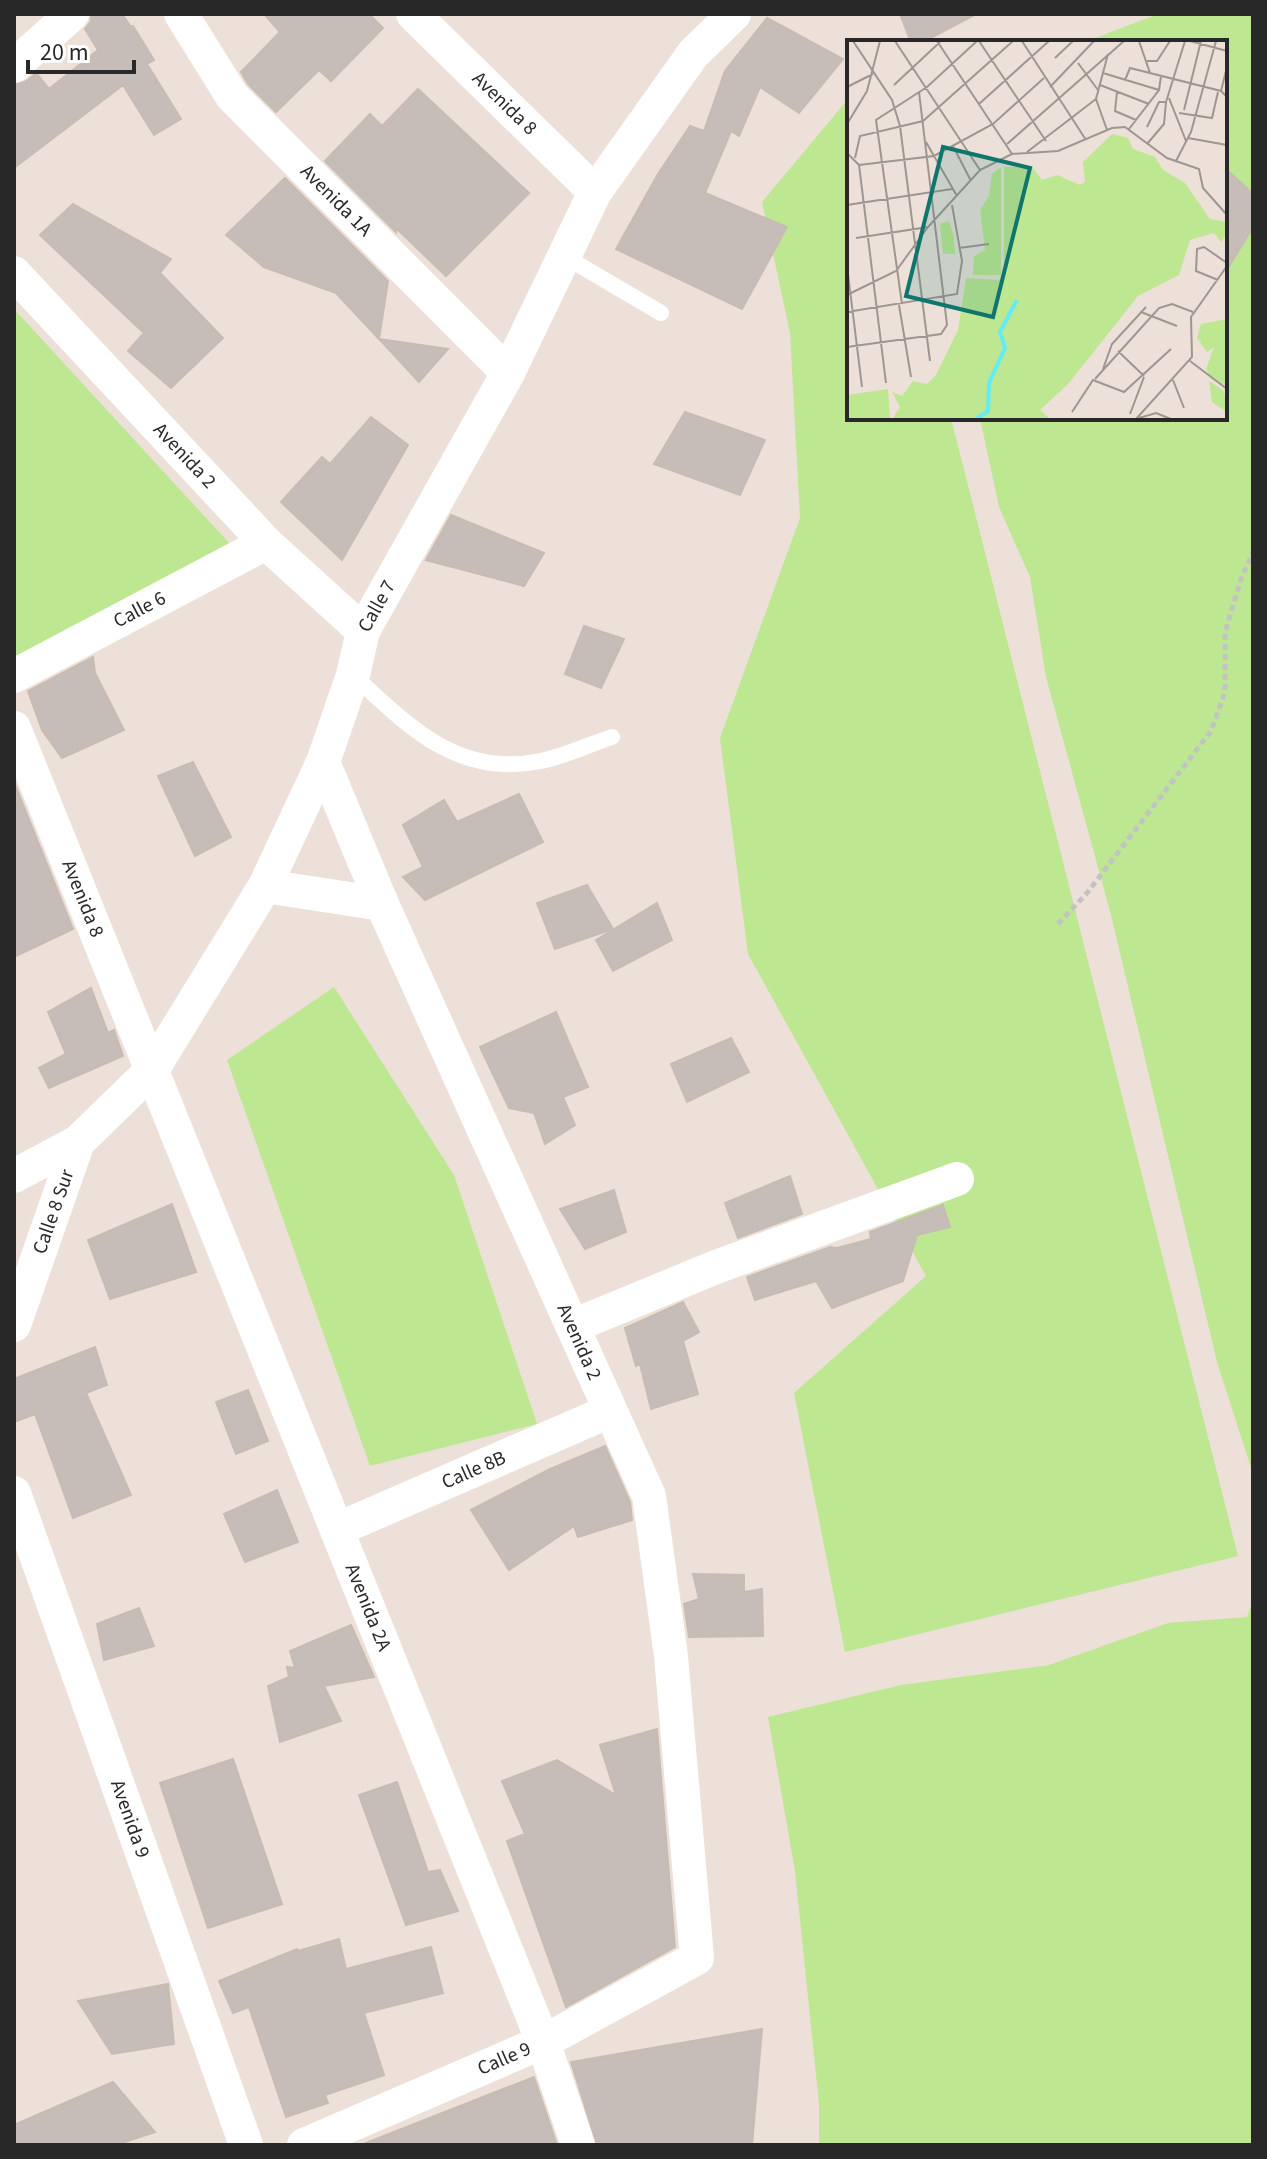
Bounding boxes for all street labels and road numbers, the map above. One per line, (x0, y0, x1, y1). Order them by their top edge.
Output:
street label: Avenida 8 (466, 65, 543, 142)
street label: Avenida 1A (294, 158, 378, 243)
street label: Avenida 2 (147, 417, 222, 495)
street label: Calle 7 (351, 575, 403, 637)
street label: Calle 6 (108, 584, 171, 635)
street label: Avenida 8 (55, 856, 111, 942)
street label: Calle 8 Sur (26, 1165, 81, 1258)
street label: Avenida 2 (550, 1299, 608, 1385)
street label: Calle 8B (437, 1444, 510, 1496)
street label: Avenida 2A (338, 1560, 398, 1655)
street label: Avenida 9 (103, 1776, 157, 1862)
street label: Calle 9 (473, 2035, 535, 2083)

